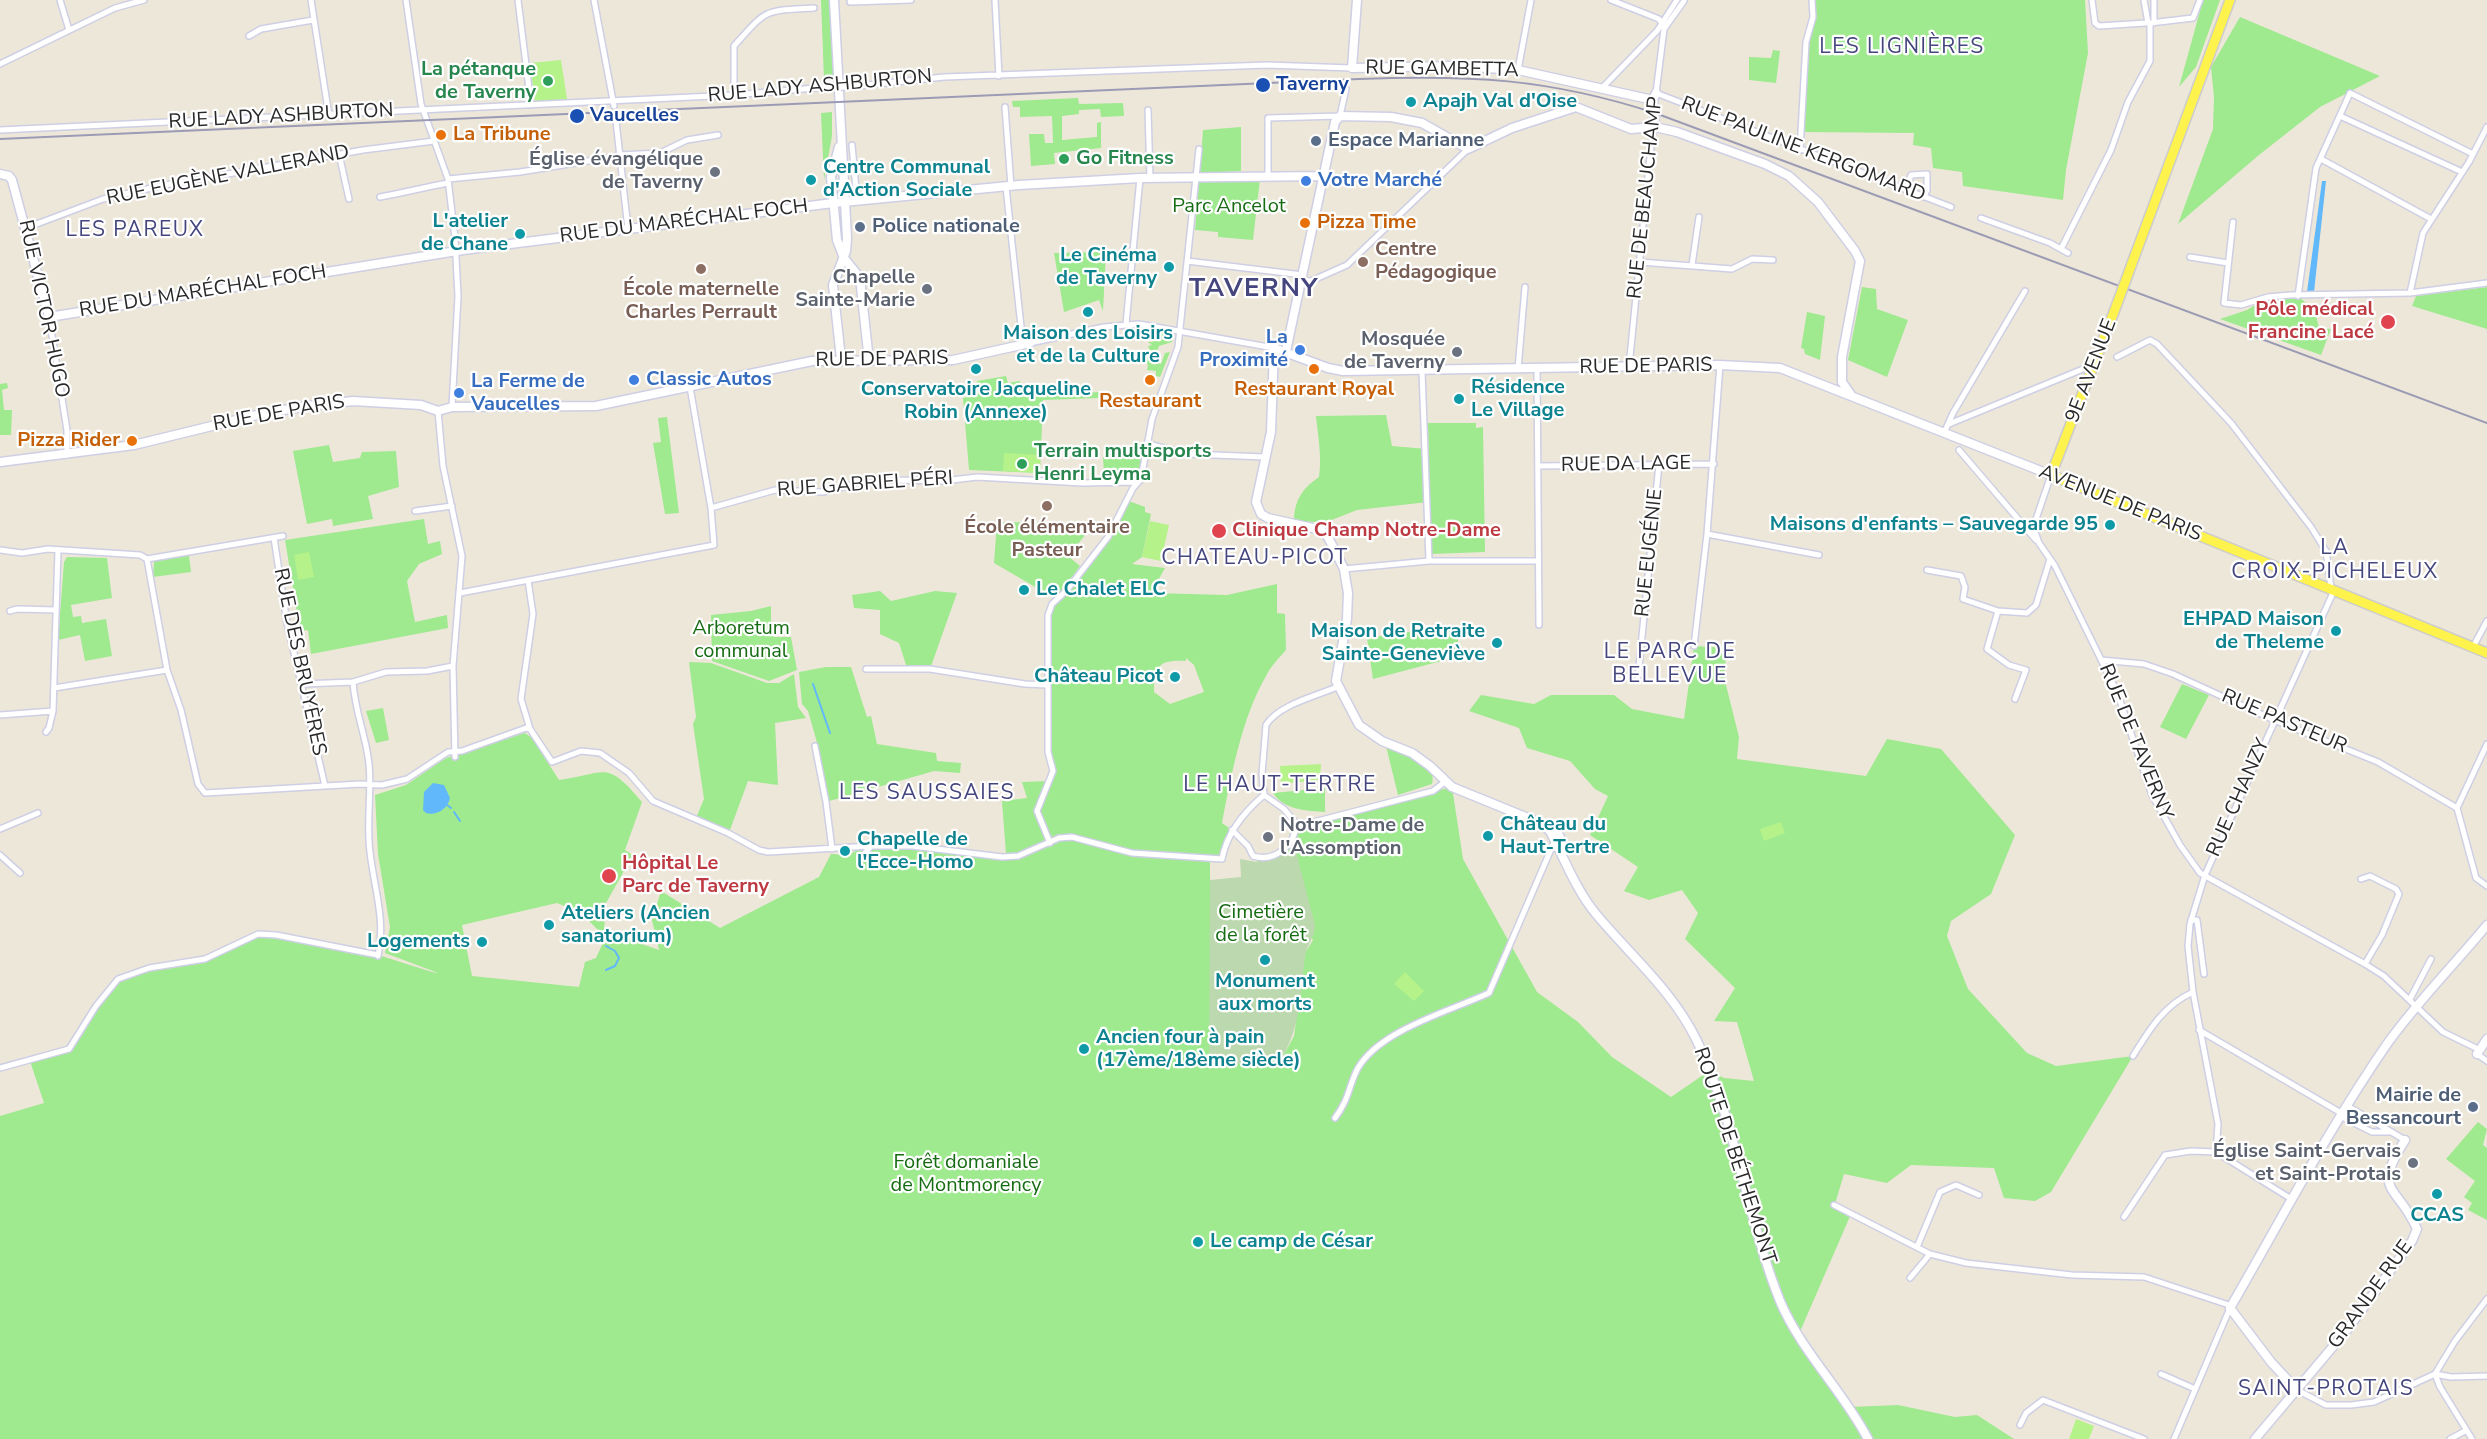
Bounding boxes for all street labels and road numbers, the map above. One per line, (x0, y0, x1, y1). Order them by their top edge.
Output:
street label: RUE GAMBETTA (1365, 57, 1519, 83)
street label: RUE LADY ASHBURTON (707, 65, 933, 109)
street label: RUE PAULINE KERGOMARD (1677, 92, 1929, 208)
street label: RUE DE BEAUCHAMP (1623, 96, 1669, 300)
street label: RUE LADY ASHBURTON (168, 99, 394, 135)
street label: RUE EUGÈNE VALLERAND (105, 141, 351, 211)
street label: RUE DU MARÉCHAL FOCH (559, 195, 809, 249)
street label: RUE VICTOR HUGO (12, 218, 74, 400)
street label: RUE DU MARÉCHAL FOCH (78, 261, 328, 323)
street label: 9E AVENUE (2061, 316, 2123, 426)
street label: RUE DE PARIS (815, 347, 949, 373)
street label: RUE DE PARIS (1579, 354, 1713, 380)
street label: RUE DE PARIS (211, 391, 347, 437)
street label: RUE DA LAGE (1561, 452, 1691, 478)
street label: AVENUE DE PARIS (2035, 460, 2205, 548)
street label: RUE GABRIEL PÉRI (776, 467, 954, 503)
street label: RUE EUGÉNIE (1631, 488, 1669, 618)
street label: RUE DES BRUYÈRES (267, 566, 331, 758)
street label: RUE DE TAVERNY (2093, 661, 2177, 823)
street label: RUE PASTEUR (2218, 685, 2350, 759)
street label: RUE CHANZY (2202, 735, 2276, 861)
street label: ROUTE DE BÉTHEMONT (1688, 1044, 1780, 1268)
street label: GRANDE RUE (2324, 1236, 2418, 1354)

